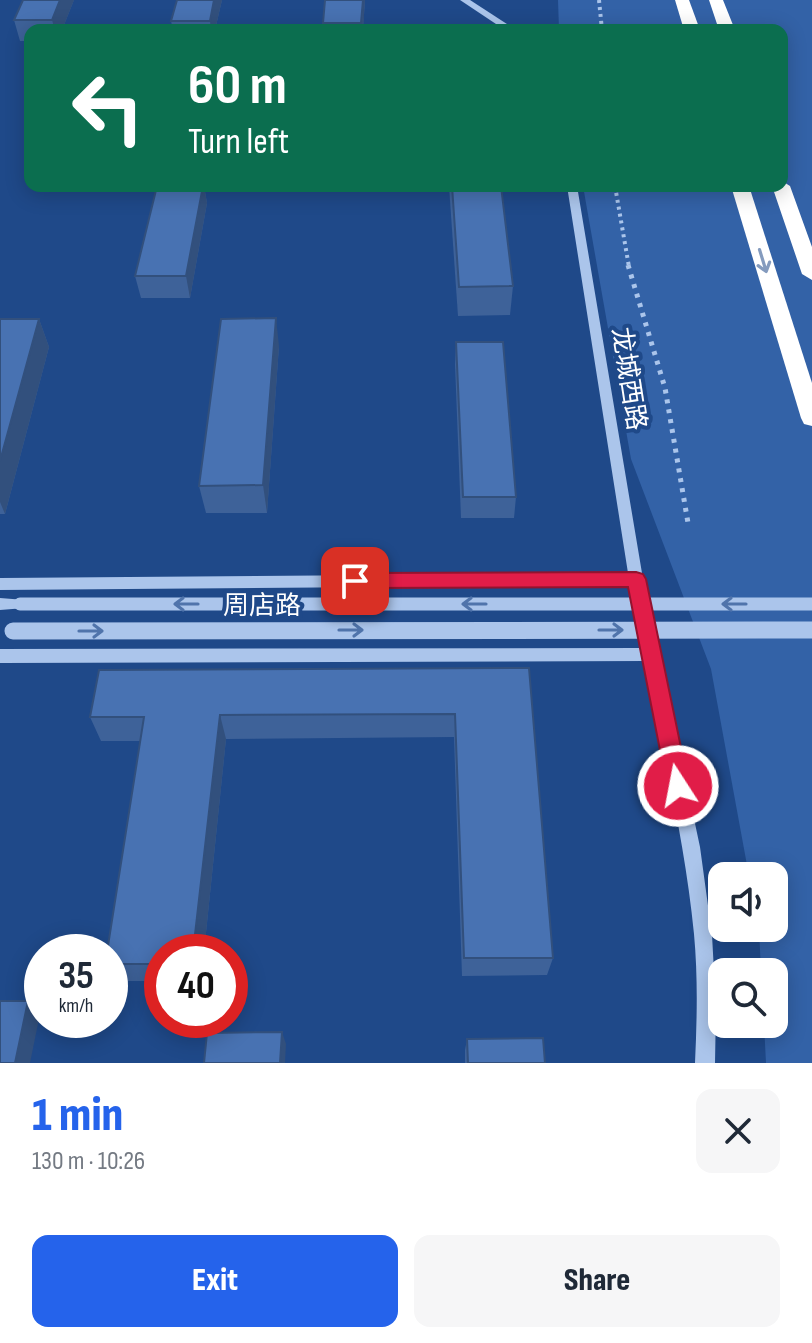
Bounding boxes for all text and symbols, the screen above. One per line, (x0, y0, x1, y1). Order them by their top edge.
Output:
text: 60 m (188, 53, 287, 120)
icon: left (56, 56, 160, 160)
text: Turn left (188, 121, 289, 164)
one-way arrow (756, 247, 771, 273)
street label: 龙城西路 (605, 325, 651, 433)
pin (321, 547, 389, 615)
icon: arrive (333, 559, 377, 603)
street label: 周店路 (223, 591, 301, 622)
one-way arrow (173, 596, 200, 612)
one-way arrow (461, 596, 488, 612)
one-way arrow (721, 596, 748, 612)
one-way arrow (337, 622, 364, 638)
one-way arrow (597, 622, 624, 637)
one-way arrow (77, 623, 104, 639)
position arrow (636, 744, 720, 828)
map controls (708, 862, 788, 1038)
button: sound (708, 862, 788, 942)
speed limit sign: 40 (144, 934, 248, 1038)
text: 35 (58, 952, 94, 1000)
button: search (708, 958, 788, 1038)
text: km/h (59, 994, 93, 1018)
text: 1 min (32, 1087, 123, 1144)
button: close (696, 1089, 780, 1173)
text: 130 m · 10:26 (32, 1146, 145, 1177)
button: Exit (32, 1235, 398, 1327)
button: Share (414, 1235, 780, 1327)

